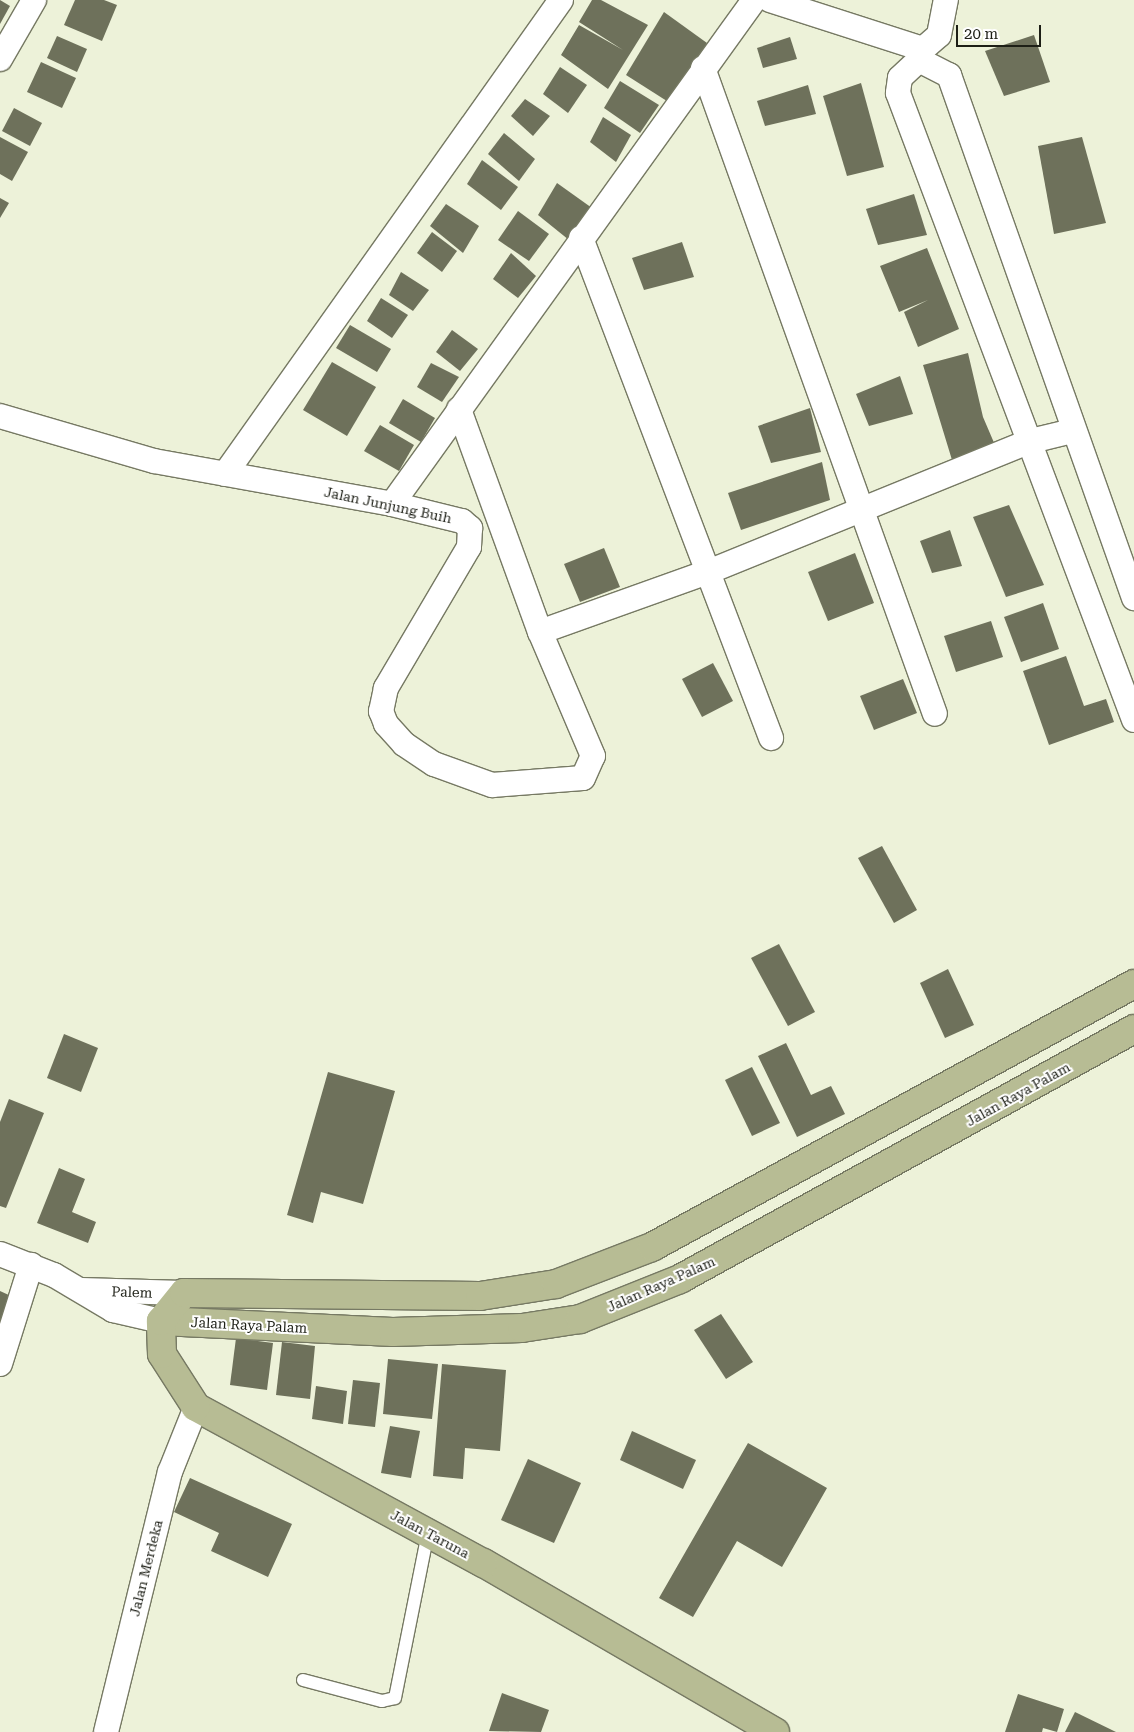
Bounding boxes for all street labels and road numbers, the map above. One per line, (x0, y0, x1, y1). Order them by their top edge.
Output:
street label: Jalan Junjung Buih (323, 483, 453, 527)
street label: Jalan Raya Palam (963, 1058, 1073, 1130)
street label: Jalan Raya Palam (604, 1253, 718, 1315)
street label: Palem (111, 1283, 153, 1301)
street label: Jalan Raya Palam (190, 1314, 308, 1336)
street label: Jalan Taruna (388, 1506, 472, 1562)
street label: Jalan Merdeka (126, 1518, 166, 1618)

